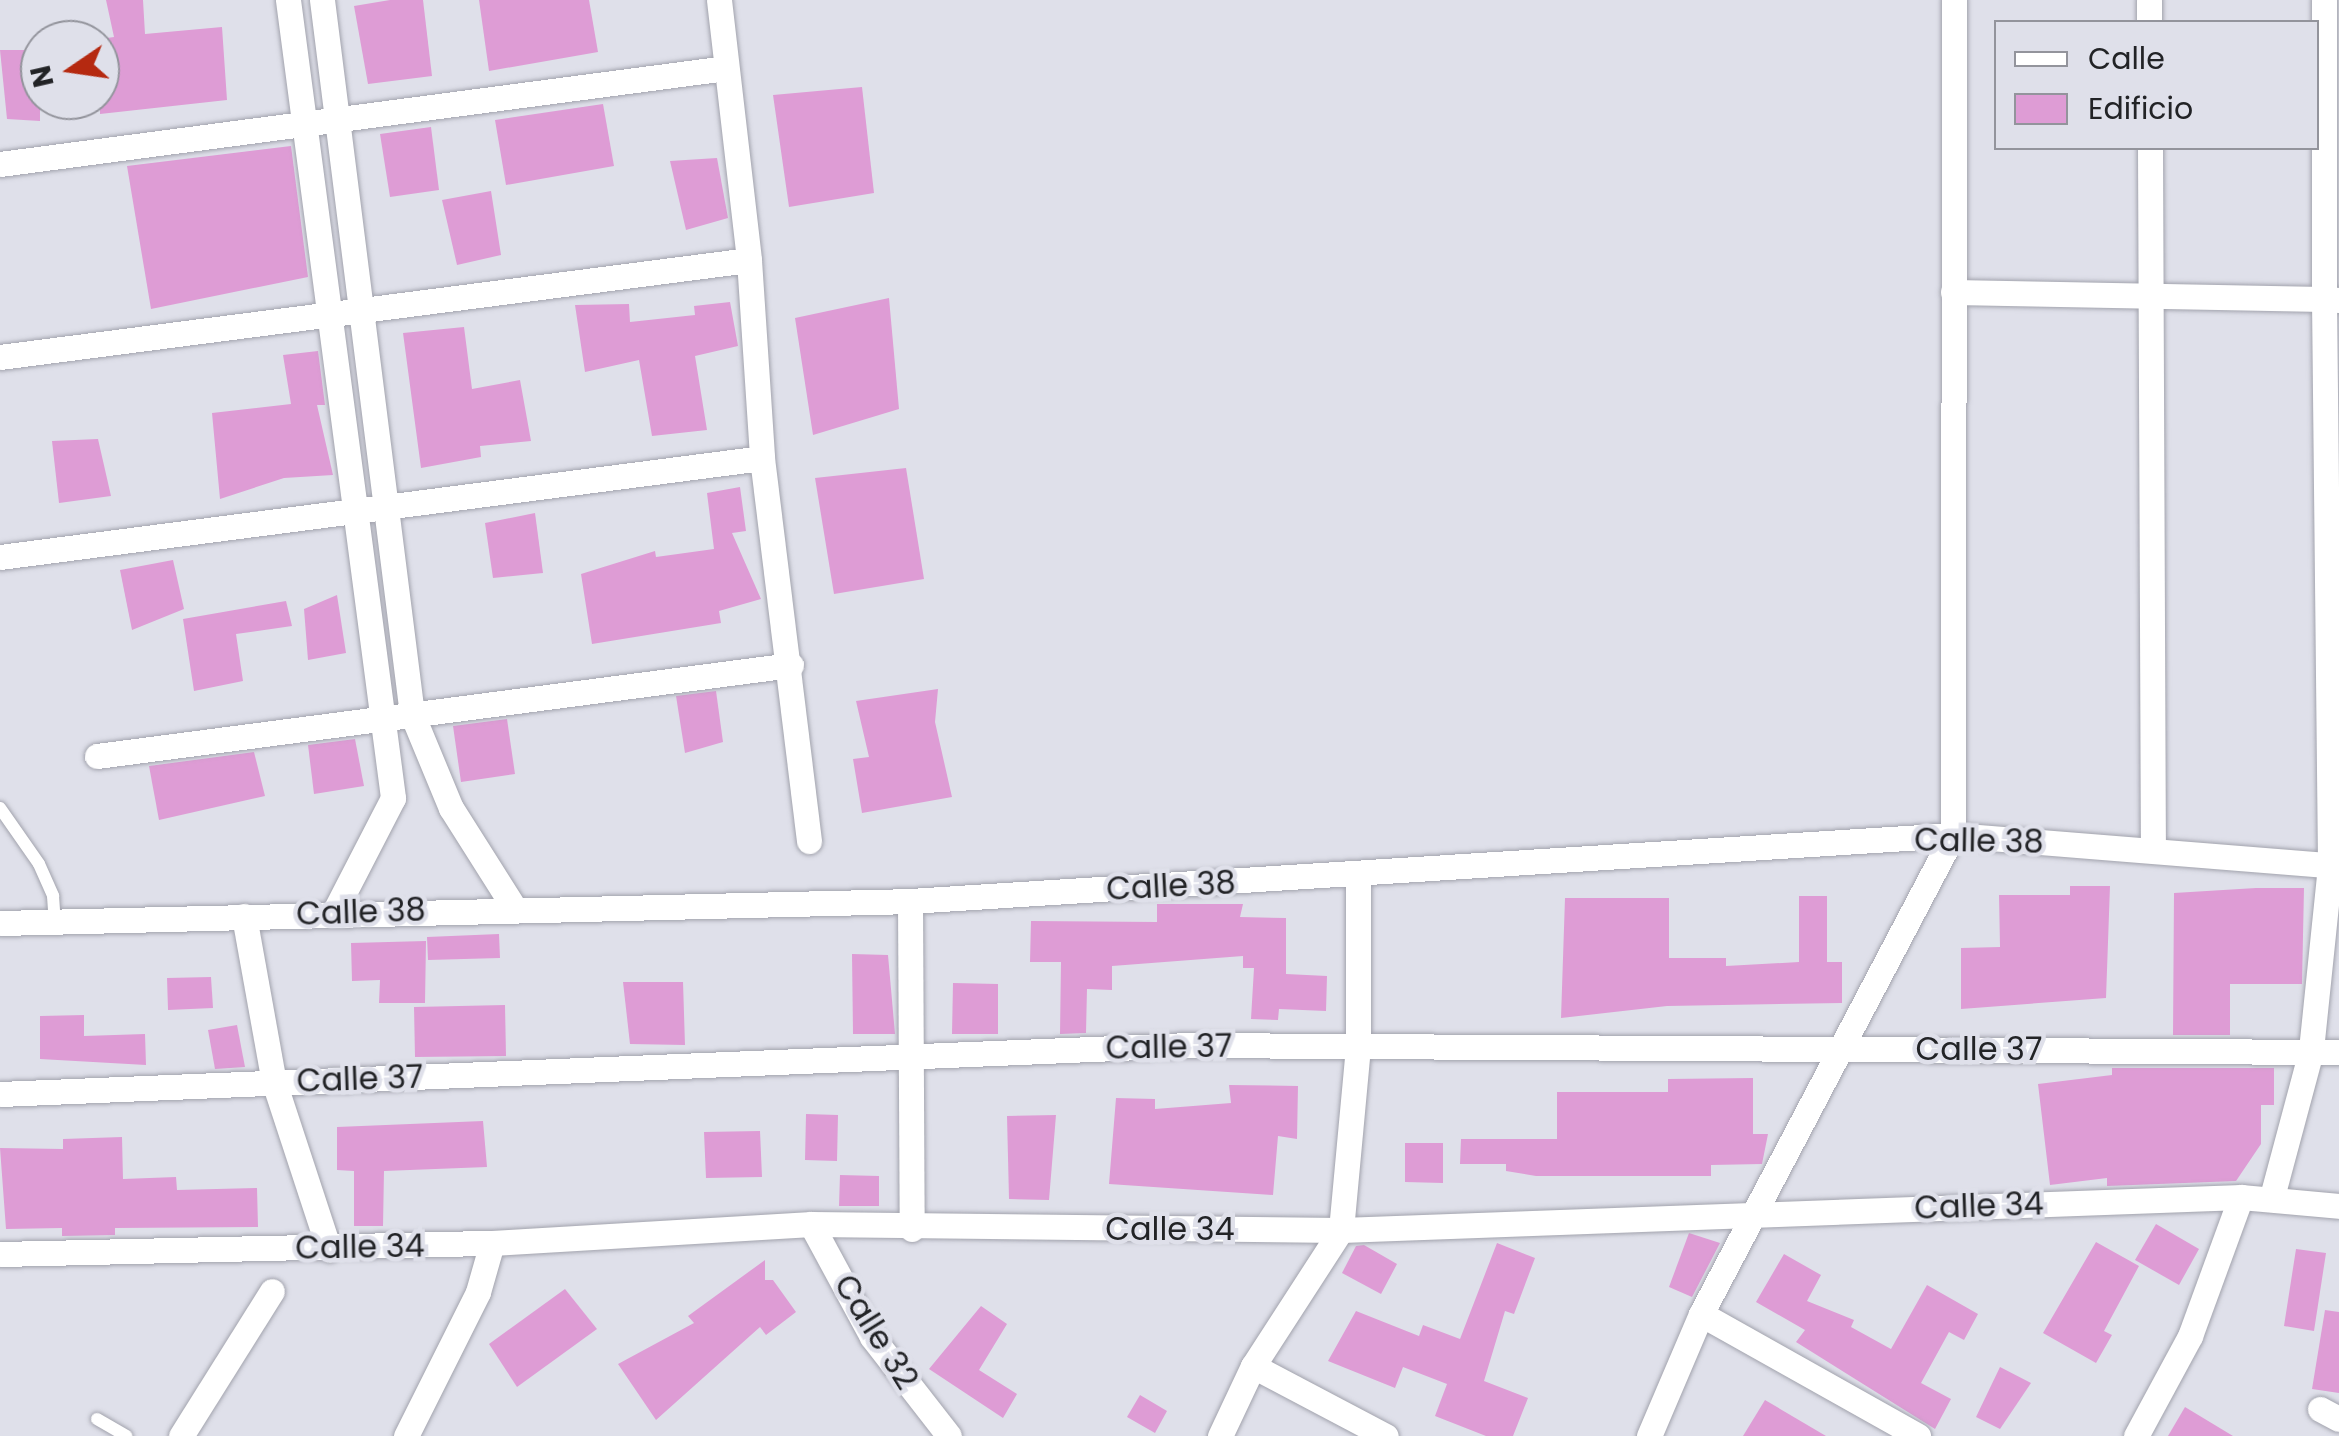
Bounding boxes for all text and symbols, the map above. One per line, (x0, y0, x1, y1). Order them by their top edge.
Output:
north arrow (20, 20, 120, 120)
legend (1994, 20, 2319, 150)
text: Calle (2088, 37, 2165, 80)
text: N (21, 62, 64, 91)
text: Edificio (2088, 87, 2193, 130)
street label: Calle 38 (1914, 821, 2044, 861)
street label: Calle 38 (1105, 863, 1237, 909)
street label: Calle 38 (296, 891, 426, 933)
street label: Calle 37 (1105, 1027, 1233, 1067)
street label: Calle 37 (1916, 1030, 2042, 1068)
street label: Calle 37 (296, 1058, 424, 1100)
street label: Calle 34 (1914, 1185, 2044, 1227)
street label: Calle 34 (1105, 1210, 1235, 1248)
street label: Calle 34 (295, 1227, 425, 1267)
street label: Calle 32 (826, 1268, 926, 1396)

